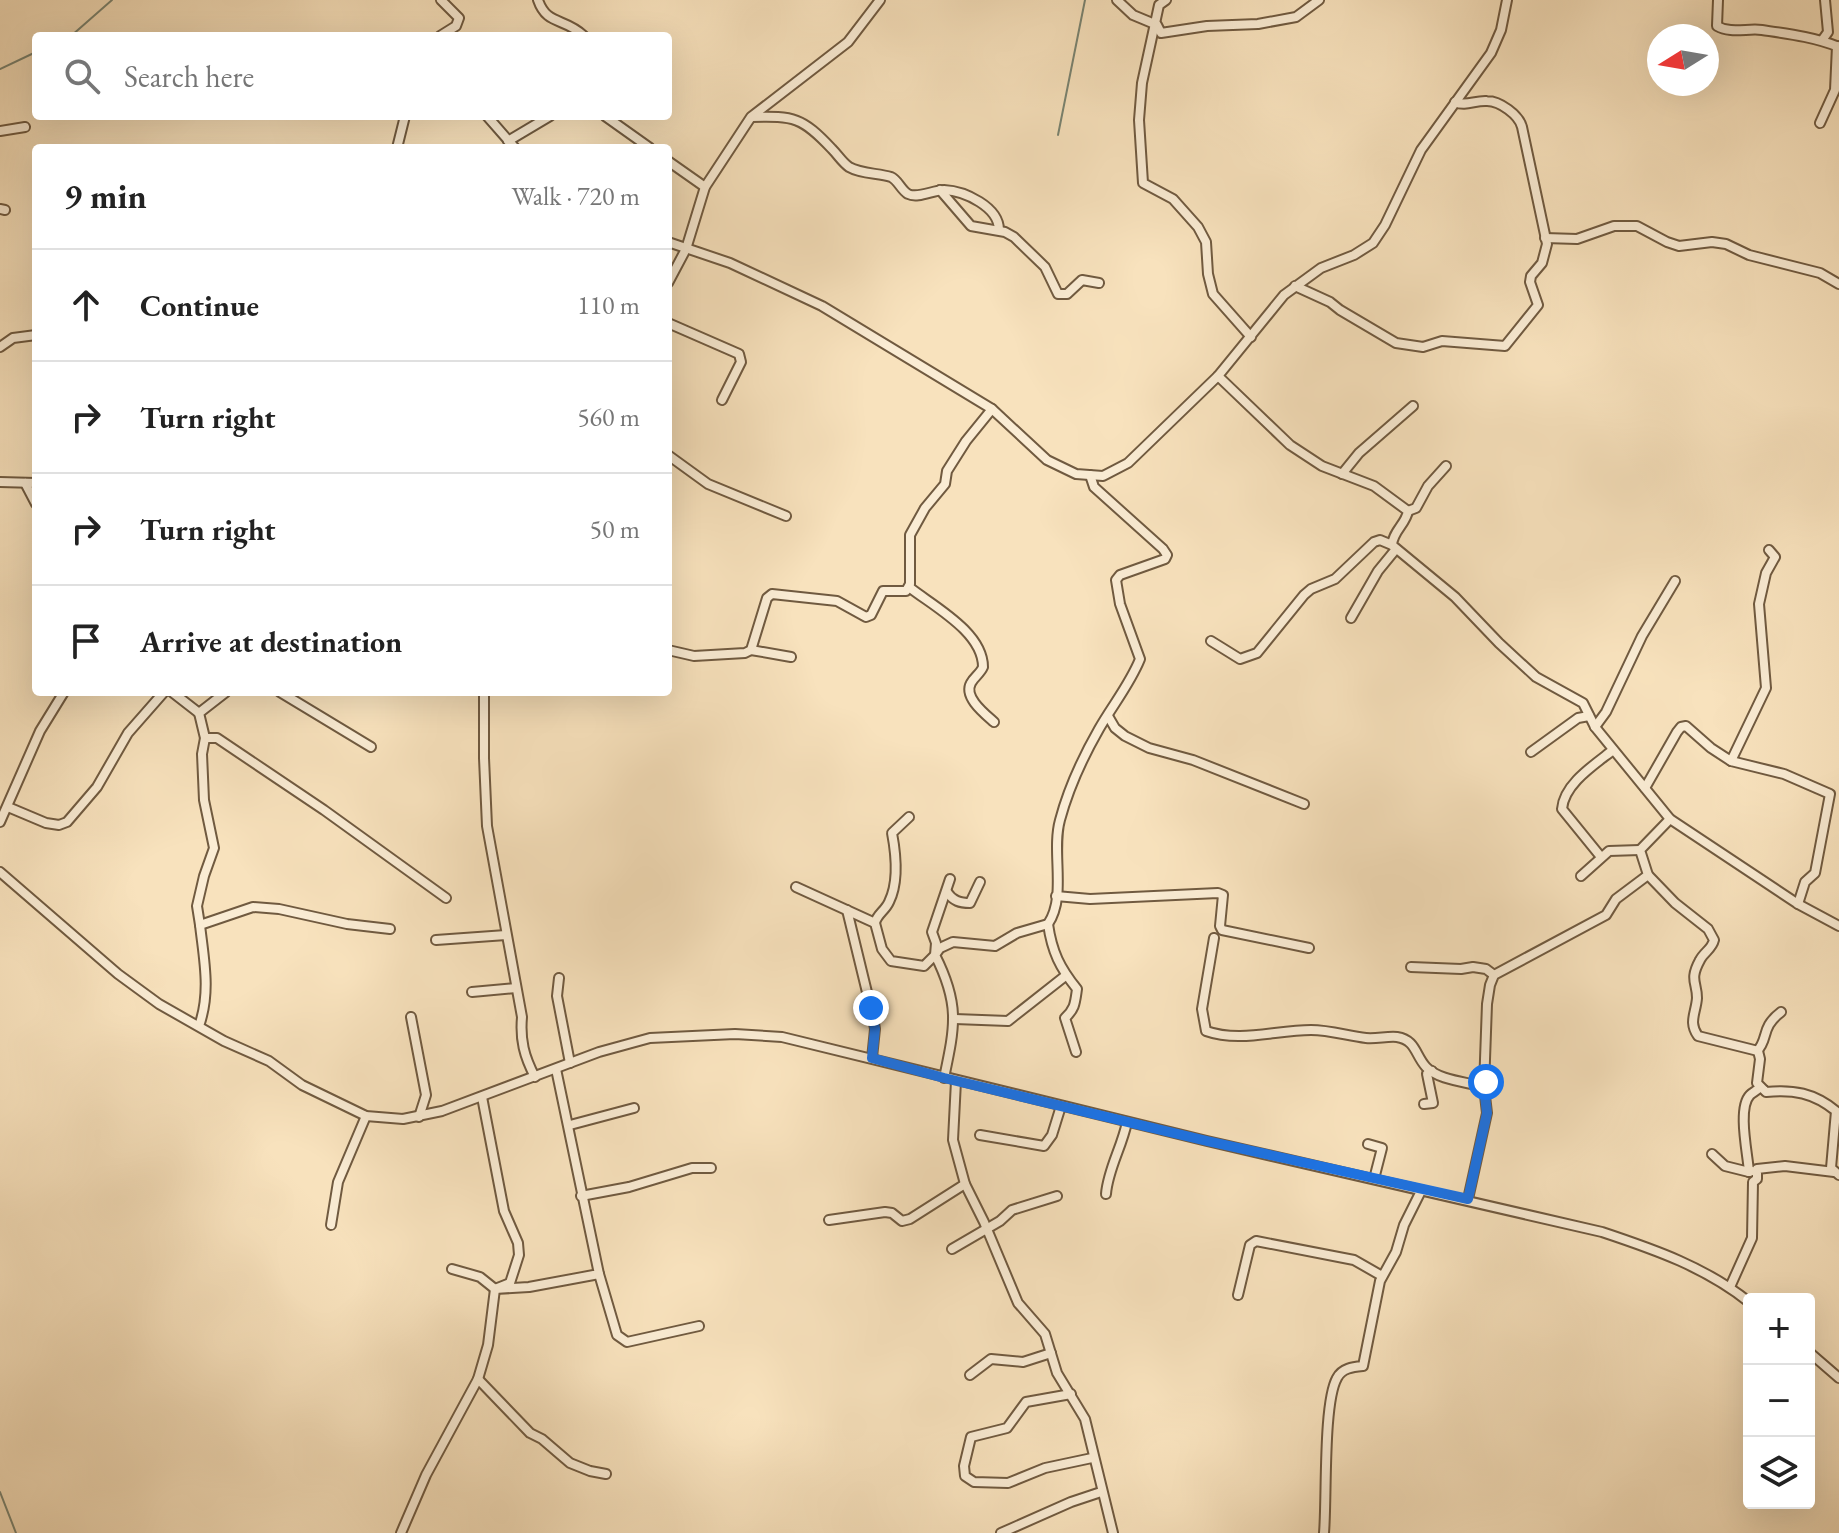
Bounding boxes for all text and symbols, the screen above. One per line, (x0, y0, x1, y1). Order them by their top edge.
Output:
north arrow (1647, 24, 1719, 96)
search box (32, 32, 672, 120)
icon: search (60, 54, 104, 98)
text: Search here (124, 57, 254, 96)
text: 9 min (64, 174, 147, 218)
text: Walk · 720 m (512, 179, 640, 213)
icon: ahead (64, 283, 108, 327)
text: Continue (140, 286, 259, 325)
text: 110 m (577, 288, 640, 322)
icon: right (64, 395, 108, 439)
text: Turn right (140, 398, 276, 437)
text: 560 m (577, 400, 640, 434)
icon: right (64, 507, 108, 551)
text: Turn right (140, 510, 276, 549)
text: 50 m (590, 512, 640, 546)
icon: arrive (64, 619, 108, 663)
text: Arrive at destination (140, 622, 402, 661)
route end (853, 990, 889, 1026)
route start (1468, 1064, 1504, 1100)
map controls (1743, 1293, 1815, 1509)
button: + (1743, 1293, 1815, 1365)
button: − (1743, 1365, 1815, 1437)
button: layers (1743, 1437, 1815, 1509)

